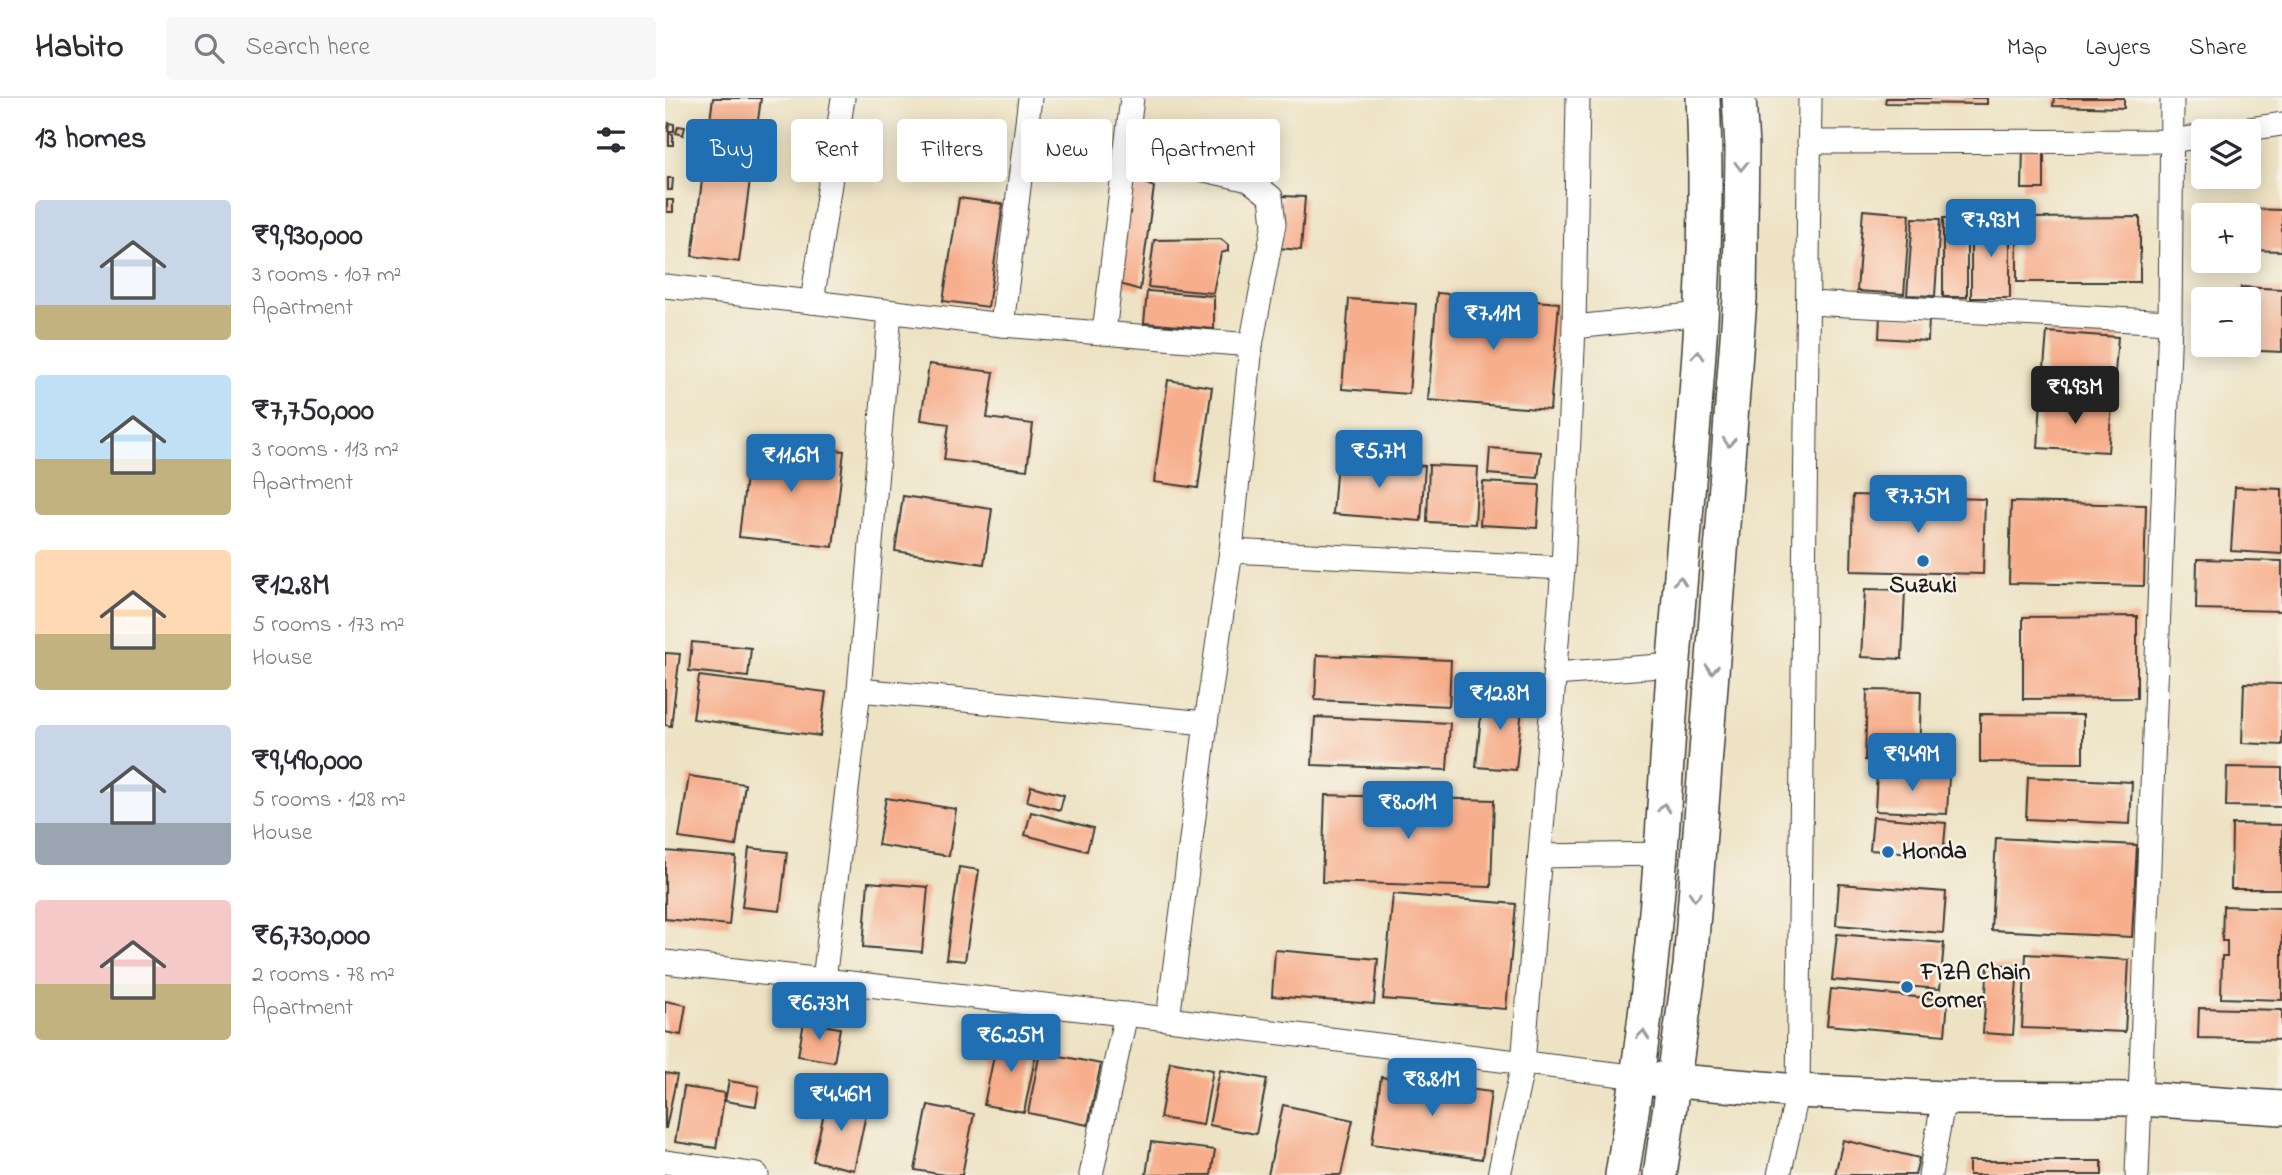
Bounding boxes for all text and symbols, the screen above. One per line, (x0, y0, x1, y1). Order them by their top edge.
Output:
search box (166, 17, 656, 80)
text: Habito (35, 24, 124, 72)
icon: search (190, 29, 228, 67)
text: Search here (246, 29, 370, 67)
text: Map (2007, 31, 2047, 66)
text: Layers (2085, 31, 2151, 66)
text: Share (2189, 31, 2247, 66)
text: 13 homes (35, 118, 146, 162)
chip: Buy (686, 119, 777, 182)
chip: Rent (791, 119, 883, 182)
chip: Filters (897, 119, 1007, 182)
chip: New (1021, 119, 1112, 182)
chip: Apartment (1126, 119, 1280, 182)
map controls (2191, 119, 2261, 357)
button: layers (2191, 119, 2261, 189)
icon: filters (592, 121, 630, 159)
one-way arrow (1734, 161, 1749, 172)
pin: ₹7.93M (1934, 200, 2048, 259)
button: + (2191, 203, 2261, 273)
text: ₹7.93M (1962, 205, 2020, 238)
text: ₹9,930,000 (252, 215, 363, 259)
icon: home (91, 228, 175, 312)
text: 3 rooms · 107 m² (252, 259, 401, 292)
button: − (2191, 287, 2261, 357)
text: Apartment (252, 292, 353, 325)
pin: ₹7.11M (1436, 292, 1550, 352)
text: ₹7.11M (1465, 298, 1521, 331)
one-way arrow (1690, 349, 1705, 360)
pin: ₹9.93M (2018, 366, 2132, 426)
text: ₹9.93M (2047, 372, 2103, 405)
text: ₹7,750,000 (252, 390, 374, 434)
icon: home (91, 403, 175, 487)
pin: ₹5.7M (1330, 430, 1428, 490)
text: 3 rooms · 113 m² (252, 434, 399, 467)
pin: ₹11.6M (734, 434, 848, 494)
text: ₹5.7M (1351, 436, 1407, 469)
one-way arrow (1722, 437, 1737, 448)
text: ₹11.6M (762, 440, 820, 473)
text: Apartment (252, 467, 353, 500)
pin: ₹7.75M (1861, 476, 1975, 535)
text: ₹7.75M (1886, 481, 1950, 514)
marker: Suzuki (1915, 553, 1931, 569)
text: ₹12.8M (252, 565, 330, 609)
place label: Suzuki (1889, 569, 1957, 604)
one-way arrow (1672, 576, 1687, 587)
icon: home (91, 578, 175, 662)
text: 5 rooms · 173 m² (252, 609, 405, 642)
text: House (252, 642, 312, 675)
one-way arrow (1705, 664, 1720, 675)
pin: ₹12.8M (1443, 672, 1557, 732)
text: ₹12.8M (1470, 678, 1530, 711)
pin: ₹9.49M (1855, 734, 1969, 793)
text: ₹9.49M (1884, 739, 1940, 772)
text: ₹9,490,000 (252, 740, 363, 784)
icon: home (91, 753, 175, 837)
pin: ₹8.01M (1351, 782, 1465, 841)
text: 5 rooms · 128 m² (252, 784, 406, 817)
text: ₹8.01M (1379, 787, 1437, 820)
one-way arrow (1656, 803, 1671, 814)
text: House (252, 817, 312, 850)
place label: Honda (1902, 835, 1967, 870)
marker: Honda (1880, 844, 1896, 860)
one-way arrow (1688, 891, 1703, 902)
text: ₹6,730,000 (252, 915, 370, 959)
icon: home (91, 928, 175, 1012)
place label: FIZA Chain Corner (1920, 956, 2030, 1019)
text: 2 rooms · 78 m² (252, 959, 395, 992)
marker: FIZA Chain Corner (1899, 979, 1915, 995)
pin: ₹6.73M (762, 982, 876, 1042)
text: ₹6.73M (788, 988, 850, 1021)
text: Apartment (252, 992, 353, 1025)
pin: ₹6.25M (954, 1014, 1068, 1074)
text: ₹6.25M (977, 1020, 1045, 1053)
one-way arrow (1635, 1029, 1650, 1040)
pin: ₹8.81M (1375, 1058, 1489, 1118)
text: ₹8.81M (1403, 1064, 1461, 1097)
pin: ₹4.46M (784, 1074, 898, 1133)
text: ₹4.46M (810, 1079, 872, 1112)

